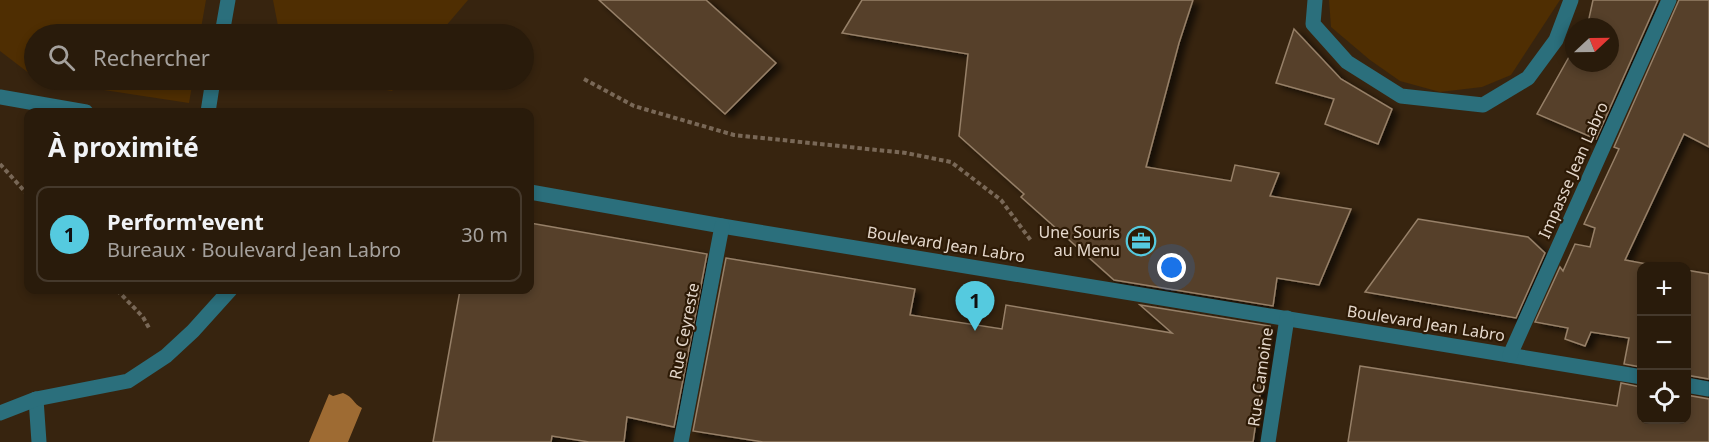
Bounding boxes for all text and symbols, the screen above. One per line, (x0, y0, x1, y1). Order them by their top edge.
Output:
north arrow (1565, 18, 1619, 72)
search box (24, 24, 534, 90)
icon: search (45, 41, 78, 74)
text: Rechercher (93, 42, 210, 72)
street label: Impasse Jean Labro (1533, 98, 1613, 242)
text: À proximité (48, 129, 199, 165)
text: Perform'event (107, 206, 264, 236)
text: 1 (64, 221, 75, 248)
text: 30 m (461, 221, 508, 248)
street label: Boulevard Jean Labro (865, 221, 1027, 267)
place label: Une Souris au Menu (1038, 221, 1120, 261)
office icon: Une Souris au Menu (1125, 225, 1157, 257)
text: Bureaux · Boulevard Jean Labro (107, 236, 401, 263)
your location (1157, 253, 1186, 282)
map controls (1637, 262, 1691, 424)
button: + (1637, 262, 1691, 316)
street label: Rue Ceyreste (664, 281, 704, 381)
pin: 1 (956, 282, 994, 331)
street label: Boulevard Jean Labro (1345, 300, 1507, 346)
button: − (1637, 316, 1691, 370)
street label: Rue Camoine (1242, 326, 1278, 428)
button: locate (1637, 370, 1691, 424)

